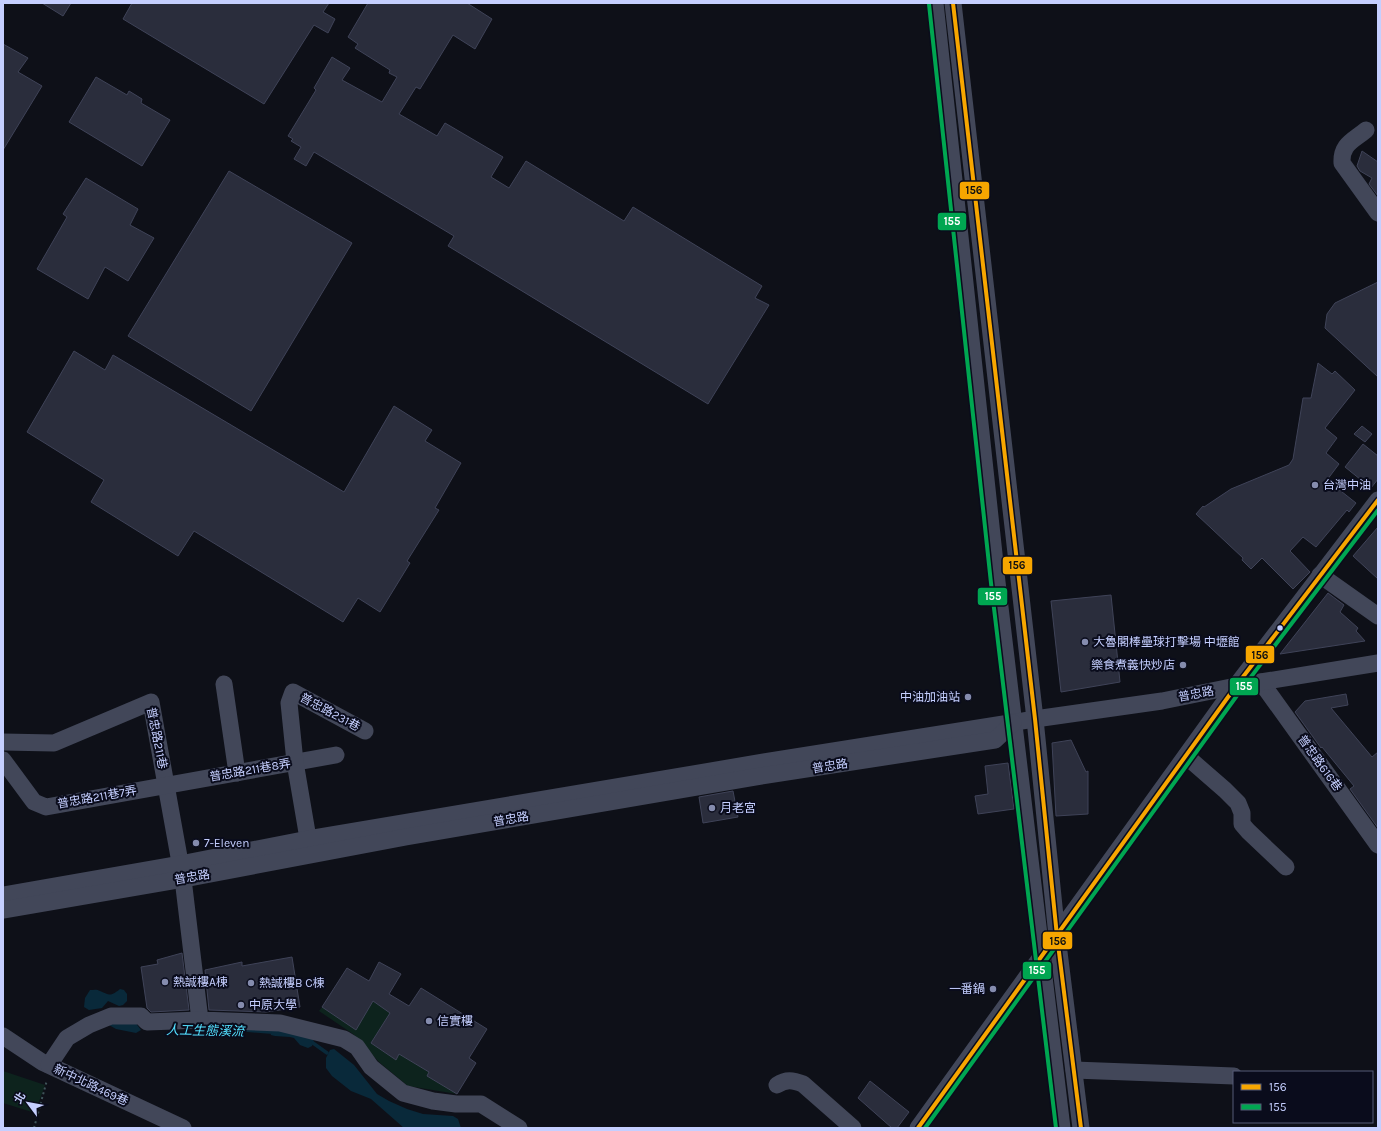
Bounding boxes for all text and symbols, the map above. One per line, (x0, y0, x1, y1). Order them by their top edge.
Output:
line badge: 156 (959, 181, 990, 200)
text: 156 (965, 184, 983, 197)
line badge: 155 (937, 212, 967, 231)
text: 155 (944, 215, 960, 228)
place label: 台灣中油 (1323, 478, 1371, 492)
marker: 台灣中油 (1310, 480, 1320, 490)
line badge: 156 (1002, 556, 1033, 575)
text: 156 (1008, 559, 1026, 572)
line badge: 155 (977, 587, 1008, 606)
text: 155 (985, 590, 1001, 603)
unlabelled marker (1275, 623, 1285, 633)
place label: 大魯閣棒壘球打擊場 中壢館 (1093, 635, 1240, 649)
marker: 大魯閣棒壘球打擊場 中壢館 (1080, 637, 1090, 647)
line badge: 156 (1245, 645, 1275, 664)
text: 156 (1251, 649, 1269, 662)
place label: 樂食煮義快炒店 (1091, 658, 1175, 672)
marker: 樂食煮義快炒店 (1178, 660, 1188, 670)
line badge: 155 (1229, 677, 1259, 696)
text: 155 (1236, 680, 1252, 693)
street label: 普忠路 (1177, 684, 1215, 704)
street label: 普忠路231巷 (298, 690, 362, 734)
place label: 中油加油站 (900, 690, 960, 704)
marker: 中油加油站 (963, 692, 973, 702)
street label: 普忠路211巷 (144, 706, 170, 770)
street label: 普忠路616巷 (1295, 732, 1345, 794)
street label: 普忠路211巷8弄 (208, 756, 292, 784)
street label: 普忠路 (811, 756, 849, 776)
street label: 普忠路211巷7弄 (56, 783, 138, 811)
place label: 月老宮 (720, 801, 756, 815)
marker: 月老宮 (707, 803, 717, 813)
street label: 普忠路 (492, 809, 530, 829)
place label: 7-Eleven (204, 836, 250, 850)
marker: 7-Eleven (191, 838, 201, 848)
street label: 普忠路 (173, 867, 211, 887)
line badge: 156 (1042, 931, 1073, 950)
text: 156 (1049, 935, 1067, 948)
line badge: 155 (1022, 961, 1052, 980)
text: 155 (1029, 964, 1045, 977)
place label: 熱誠樓A棟 (173, 975, 228, 989)
place label: 熱誠樓B C棟 (259, 976, 325, 990)
marker: 熱誠樓A棟 (160, 977, 170, 987)
marker: 熱誠樓B C棟 (246, 978, 256, 988)
place label: 一番鍋 (949, 982, 985, 996)
marker: 一番鍋 (988, 984, 998, 994)
place label: 中原大學 (249, 998, 297, 1012)
marker: 中原大學 (236, 1000, 246, 1010)
place label: 信實樓 (437, 1014, 473, 1028)
marker: 信實樓 (424, 1016, 434, 1026)
water label: 人工生態溪流 (166, 1022, 246, 1039)
street label: 新中北路469巷 (52, 1062, 130, 1108)
legend (1233, 1071, 1373, 1123)
text: 156 (1269, 1080, 1287, 1094)
north arrow (8, 1083, 48, 1123)
text: 北 (12, 1090, 28, 1106)
text: 155 (1269, 1100, 1287, 1114)

